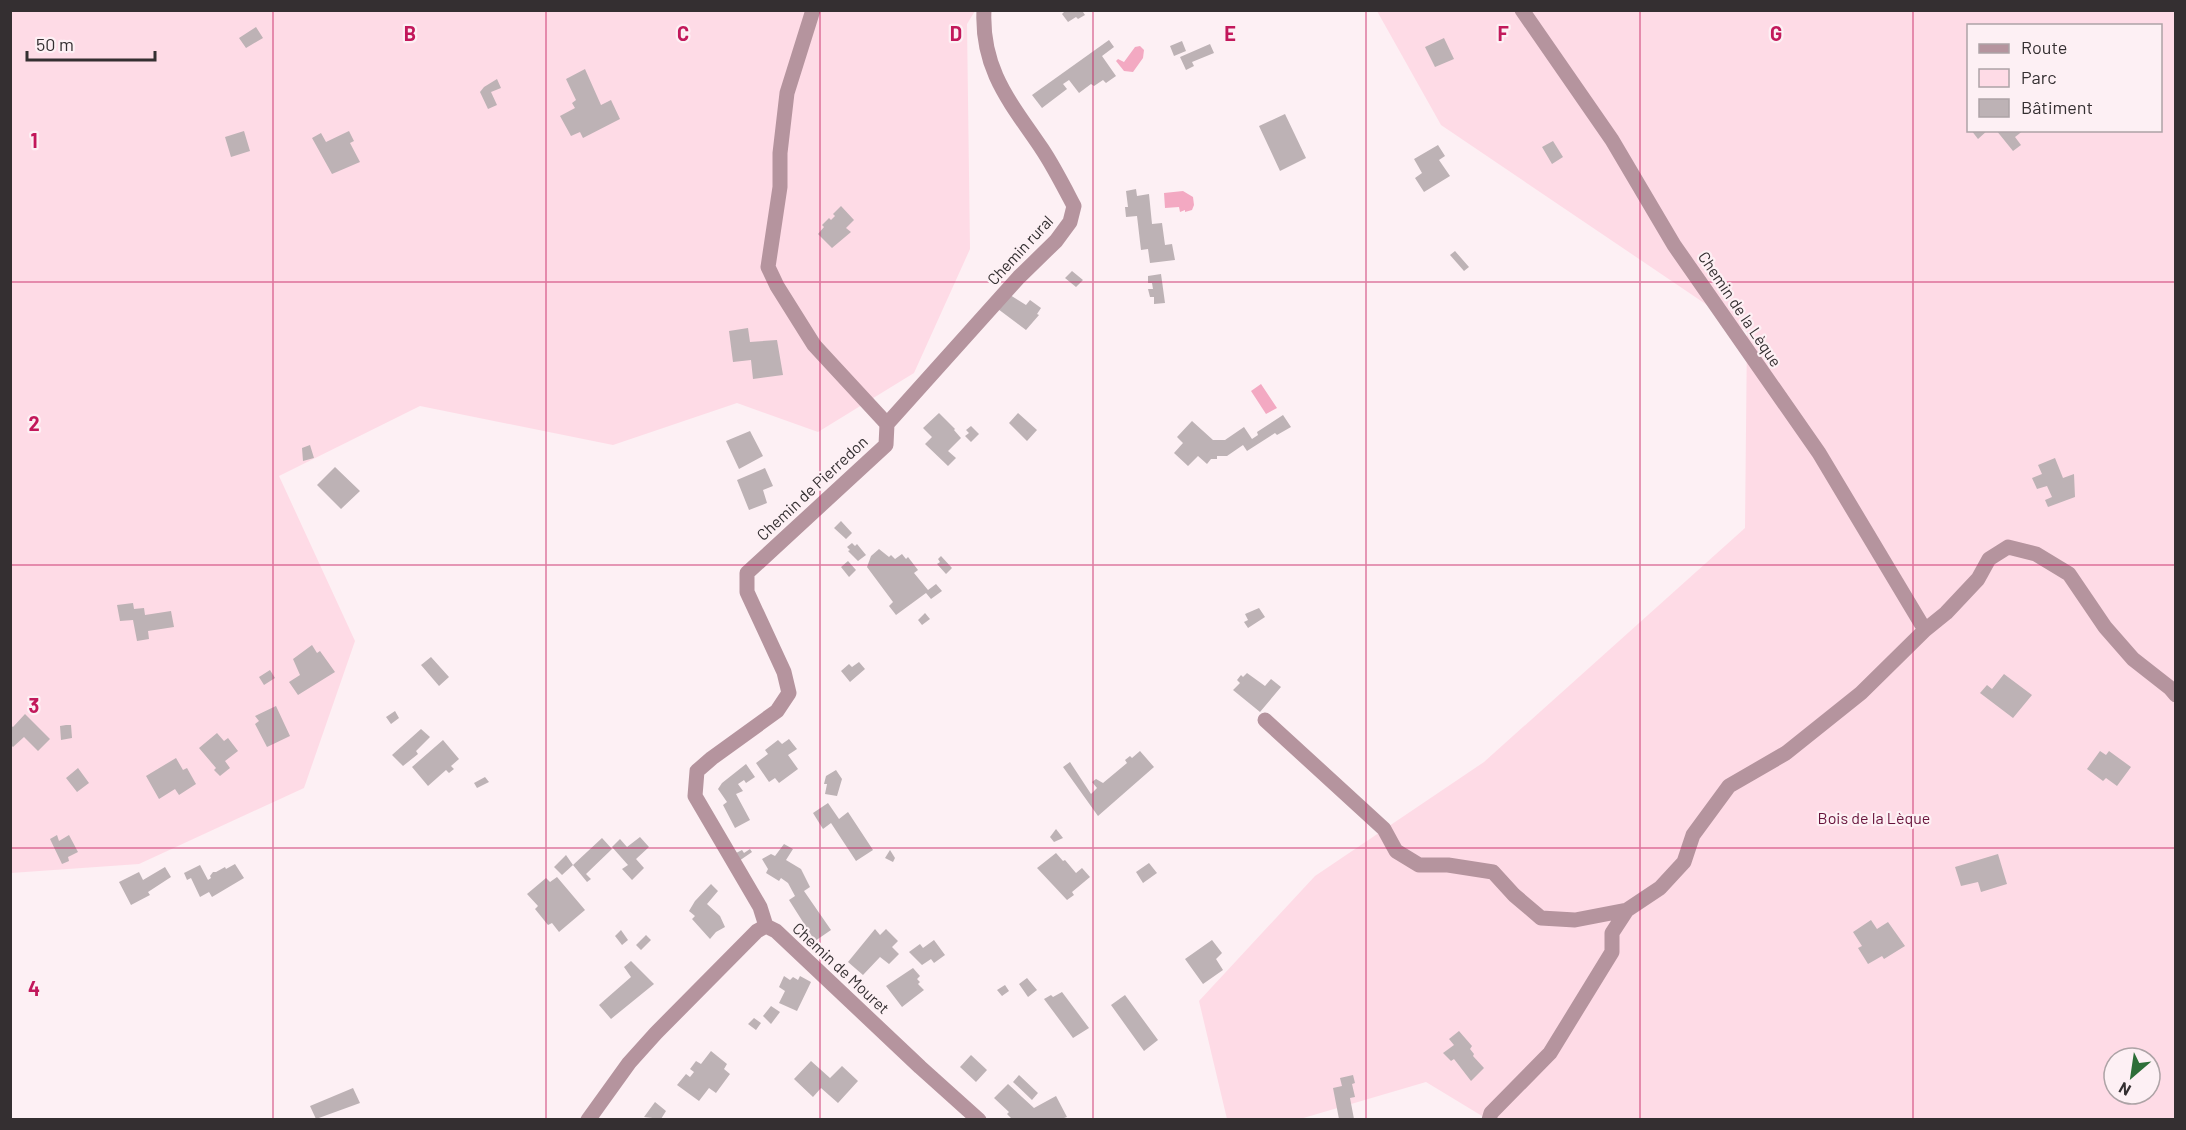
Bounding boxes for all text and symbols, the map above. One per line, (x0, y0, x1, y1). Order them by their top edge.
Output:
text: B (404, 21, 416, 45)
text: C (677, 21, 689, 45)
text: D (950, 21, 962, 45)
text: E (1224, 21, 1236, 45)
text: F (1497, 21, 1509, 45)
text: G (1770, 21, 1782, 45)
scale bar (27, 24, 154, 62)
legend (1967, 24, 2162, 132)
text: 50 m (36, 33, 74, 55)
text: Route (2021, 36, 2067, 58)
text: Parc (2021, 66, 2057, 88)
text: Bâtiment (2021, 96, 2093, 118)
text: 1 (30, 128, 38, 152)
street label: Chemin rural (983, 211, 1057, 288)
street label: Chemin de la Lèque (1695, 247, 1786, 370)
text: 2 (28, 411, 40, 435)
street label: Chemin de Pierredon (752, 431, 871, 544)
text: 3 (29, 693, 39, 717)
park label: Bois de la Lèque (1818, 808, 1930, 827)
street label: Chemin de Mouret (789, 918, 894, 1017)
text: 4 (28, 976, 40, 1000)
north arrow (2102, 1046, 2162, 1106)
text: N (2115, 1079, 2134, 1100)

